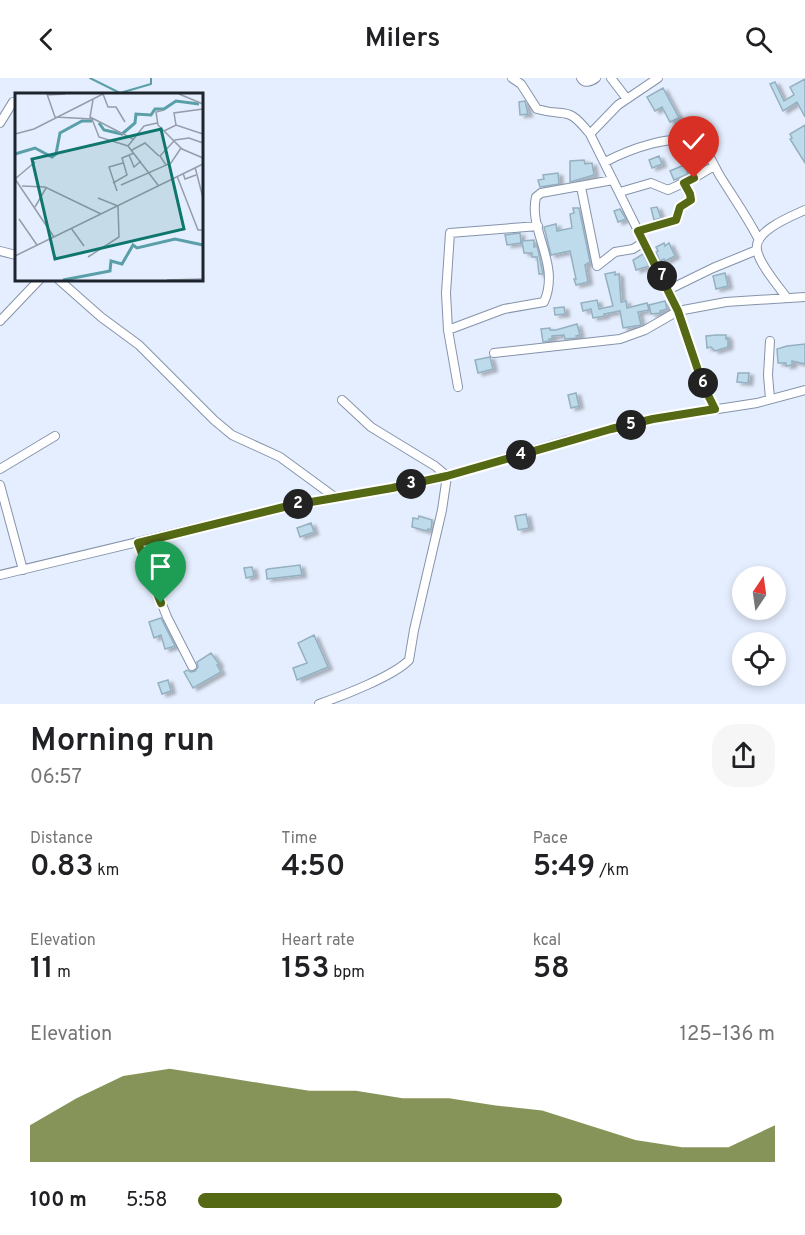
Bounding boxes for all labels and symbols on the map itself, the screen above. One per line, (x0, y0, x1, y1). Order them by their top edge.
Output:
inset map (15, 93, 202, 280)
pin (668, 116, 719, 178)
pin: 7 (647, 261, 677, 291)
pin: 6 (688, 368, 718, 398)
pin: 5 (616, 410, 646, 440)
pin: 4 (506, 440, 536, 470)
pin: 3 (396, 469, 426, 499)
pin: 2 (283, 489, 313, 519)
pin (135, 541, 186, 603)
north arrow (732, 566, 786, 620)

